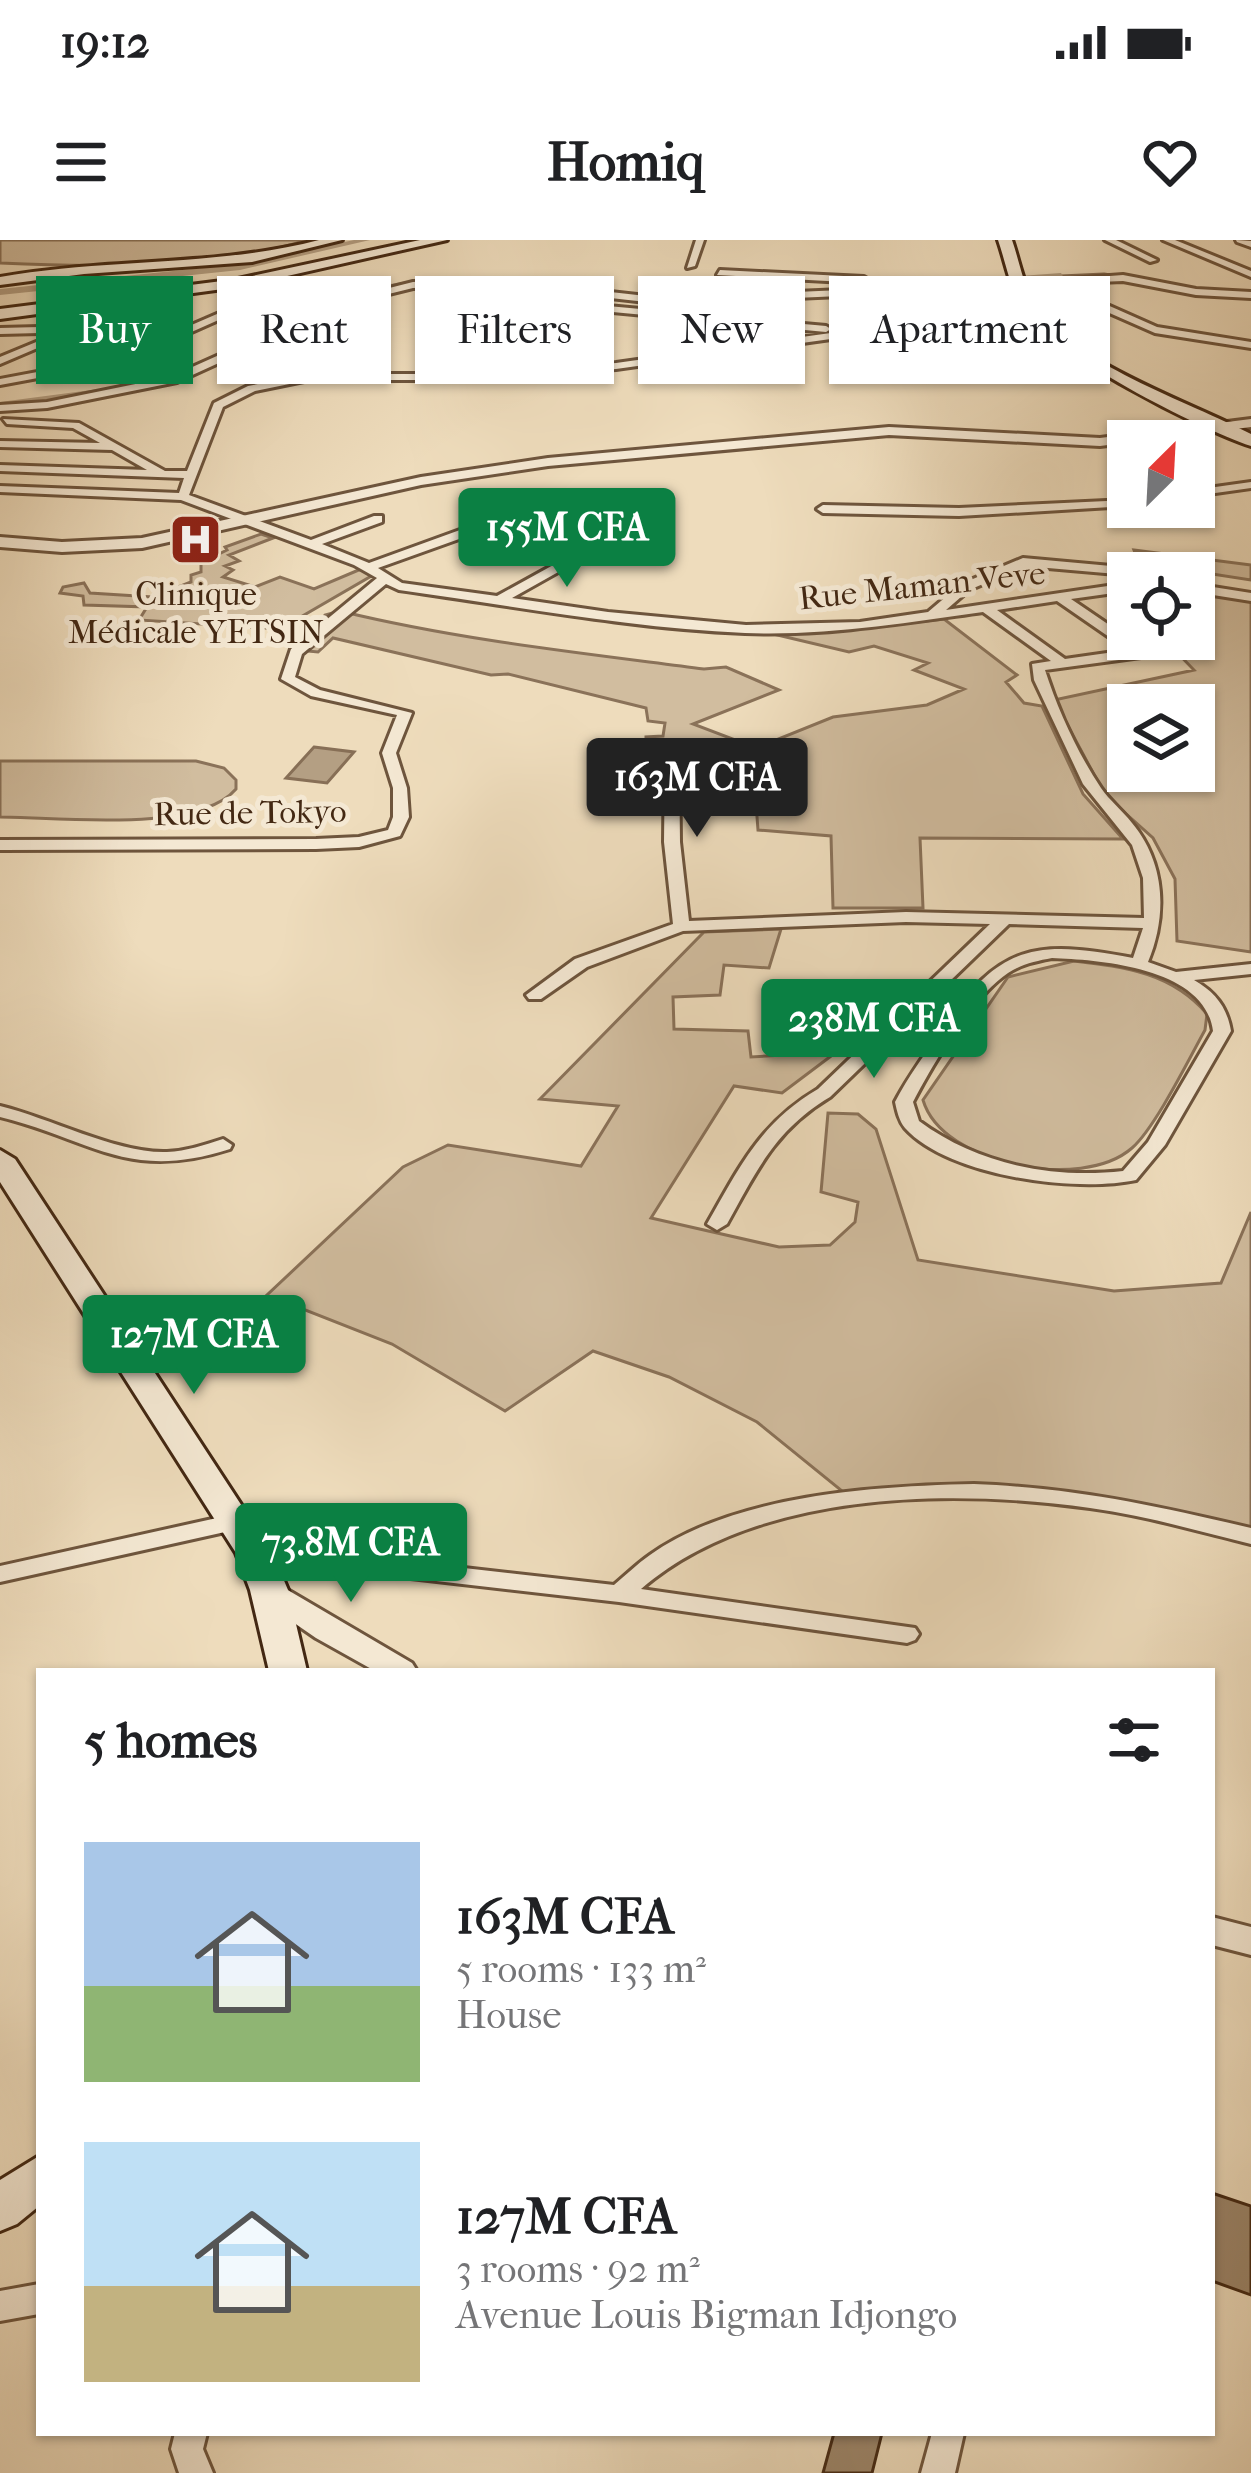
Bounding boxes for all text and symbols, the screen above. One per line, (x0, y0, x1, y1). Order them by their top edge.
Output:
text: 19:12 (60, 16, 150, 69)
icon: menu (48, 129, 114, 195)
icon: heart (1137, 129, 1203, 195)
text: Homiq (547, 131, 704, 194)
chip: Buy (36, 276, 193, 384)
chip: Rent (217, 276, 391, 384)
chip: Filters (415, 276, 614, 384)
chip: New (638, 276, 805, 384)
chip: Apartment (829, 276, 1110, 384)
north arrow (1107, 420, 1215, 528)
map controls (1107, 420, 1215, 792)
pin: 155M CFA (443, 488, 691, 590)
text: 155M CFA (485, 504, 649, 550)
hospital icon: Clinique Médicale YETSIN (168, 512, 224, 568)
button: locate (1107, 552, 1215, 660)
street label: Rue Maman Veve (797, 554, 1047, 618)
place label: Clinique Médicale YETSIN (68, 575, 324, 652)
button: layers (1107, 684, 1215, 792)
pin: 163M CFA (573, 738, 821, 840)
text: 163M CFA (614, 754, 780, 800)
street label: Rue de Tokyo (153, 792, 347, 834)
pin: 238M CFA (750, 979, 998, 1081)
text: 238M CFA (788, 995, 960, 1041)
pin: 127M CFA (70, 1295, 318, 1397)
text: 127M CFA (110, 1311, 278, 1357)
pin: 73.8M CFA (214, 1503, 488, 1605)
text: 73.8M CFA (262, 1519, 440, 1565)
icon: filters (1101, 1707, 1167, 1773)
text: 5 homes (84, 1710, 257, 1770)
text: 163M CFA (456, 1886, 674, 1946)
icon: home (180, 1890, 324, 2034)
text: 5 rooms · 133 m² (456, 1946, 706, 1992)
text: House (456, 1992, 562, 2038)
text: 127M CFA (456, 2186, 677, 2246)
icon: home (180, 2190, 324, 2334)
text: 3 rooms · 92 m² (456, 2246, 700, 2292)
text: Avenue Louis Bigman Idjongo (456, 2292, 957, 2338)

